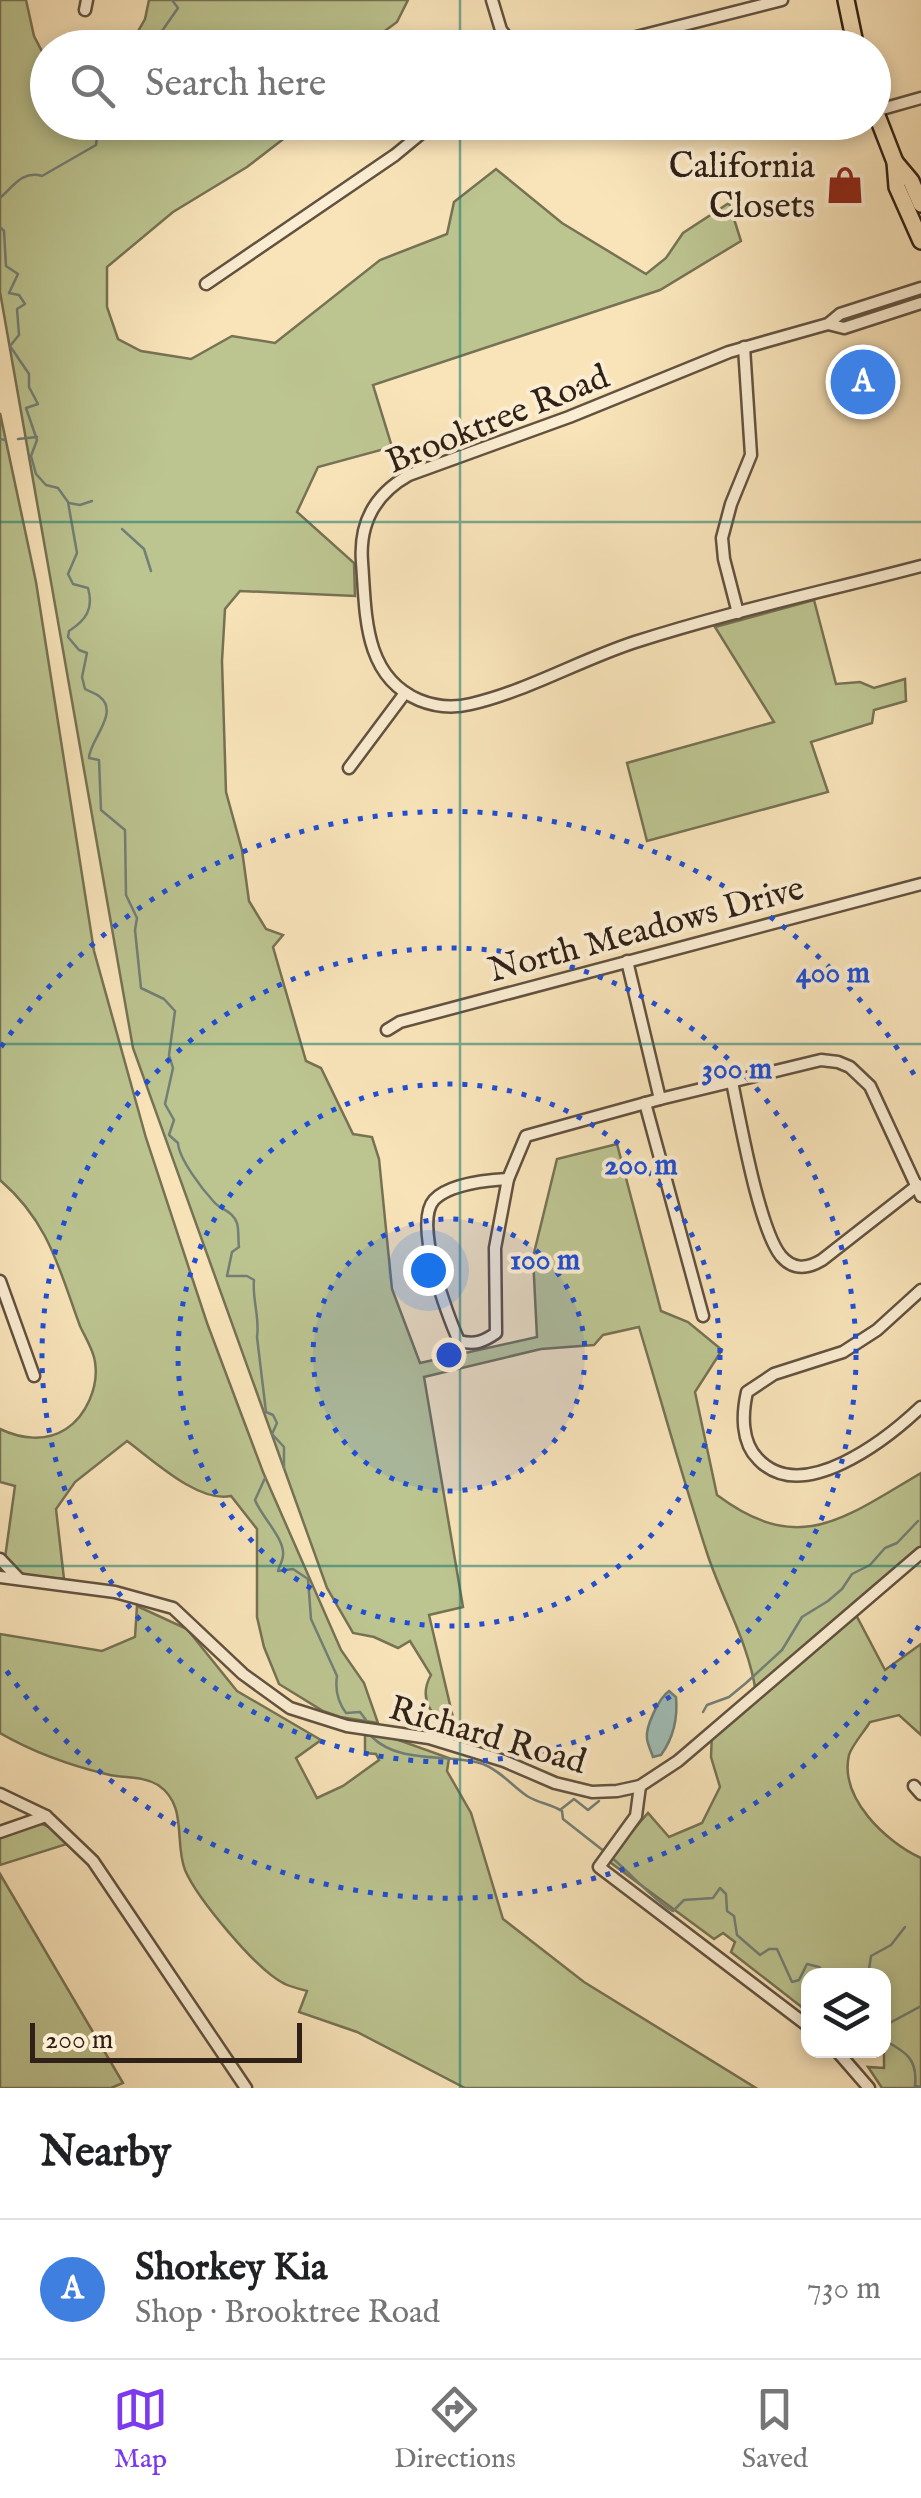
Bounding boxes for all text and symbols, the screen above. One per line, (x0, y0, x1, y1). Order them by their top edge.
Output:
search box (30, 30, 891, 140)
icon: search (65, 58, 120, 113)
text: Search here (145, 61, 326, 109)
place label: California Closets (669, 145, 816, 230)
shop icon: California Closets (824, 164, 866, 206)
pin: A (830, 344, 896, 420)
street label: Brooktree Road (380, 355, 616, 485)
street label: North Meadows Drive (484, 867, 809, 994)
text: 400 m (796, 955, 870, 993)
text: 300 m (702, 1051, 772, 1089)
text: 200 m (604, 1147, 678, 1185)
text: 100 m (510, 1242, 580, 1280)
your location (403, 1245, 454, 1296)
centre of rings (431, 1337, 467, 1373)
street label: Richard Road (384, 1687, 591, 1786)
map controls (801, 1968, 891, 2058)
button: layers (801, 1968, 891, 2058)
scale bar (30, 2018, 302, 2062)
text: 200 m (45, 2023, 113, 2058)
text: Nearby (40, 2127, 171, 2180)
text: Shorkey Kia (135, 2245, 327, 2293)
text: A (62, 2269, 83, 2310)
text: 730 m (807, 2269, 881, 2310)
text: Shop · Brooktree Road (135, 2293, 440, 2334)
tab: Map (113, 2382, 168, 2477)
tab: Directions (394, 2382, 516, 2477)
tab: Saved (742, 2382, 808, 2477)

